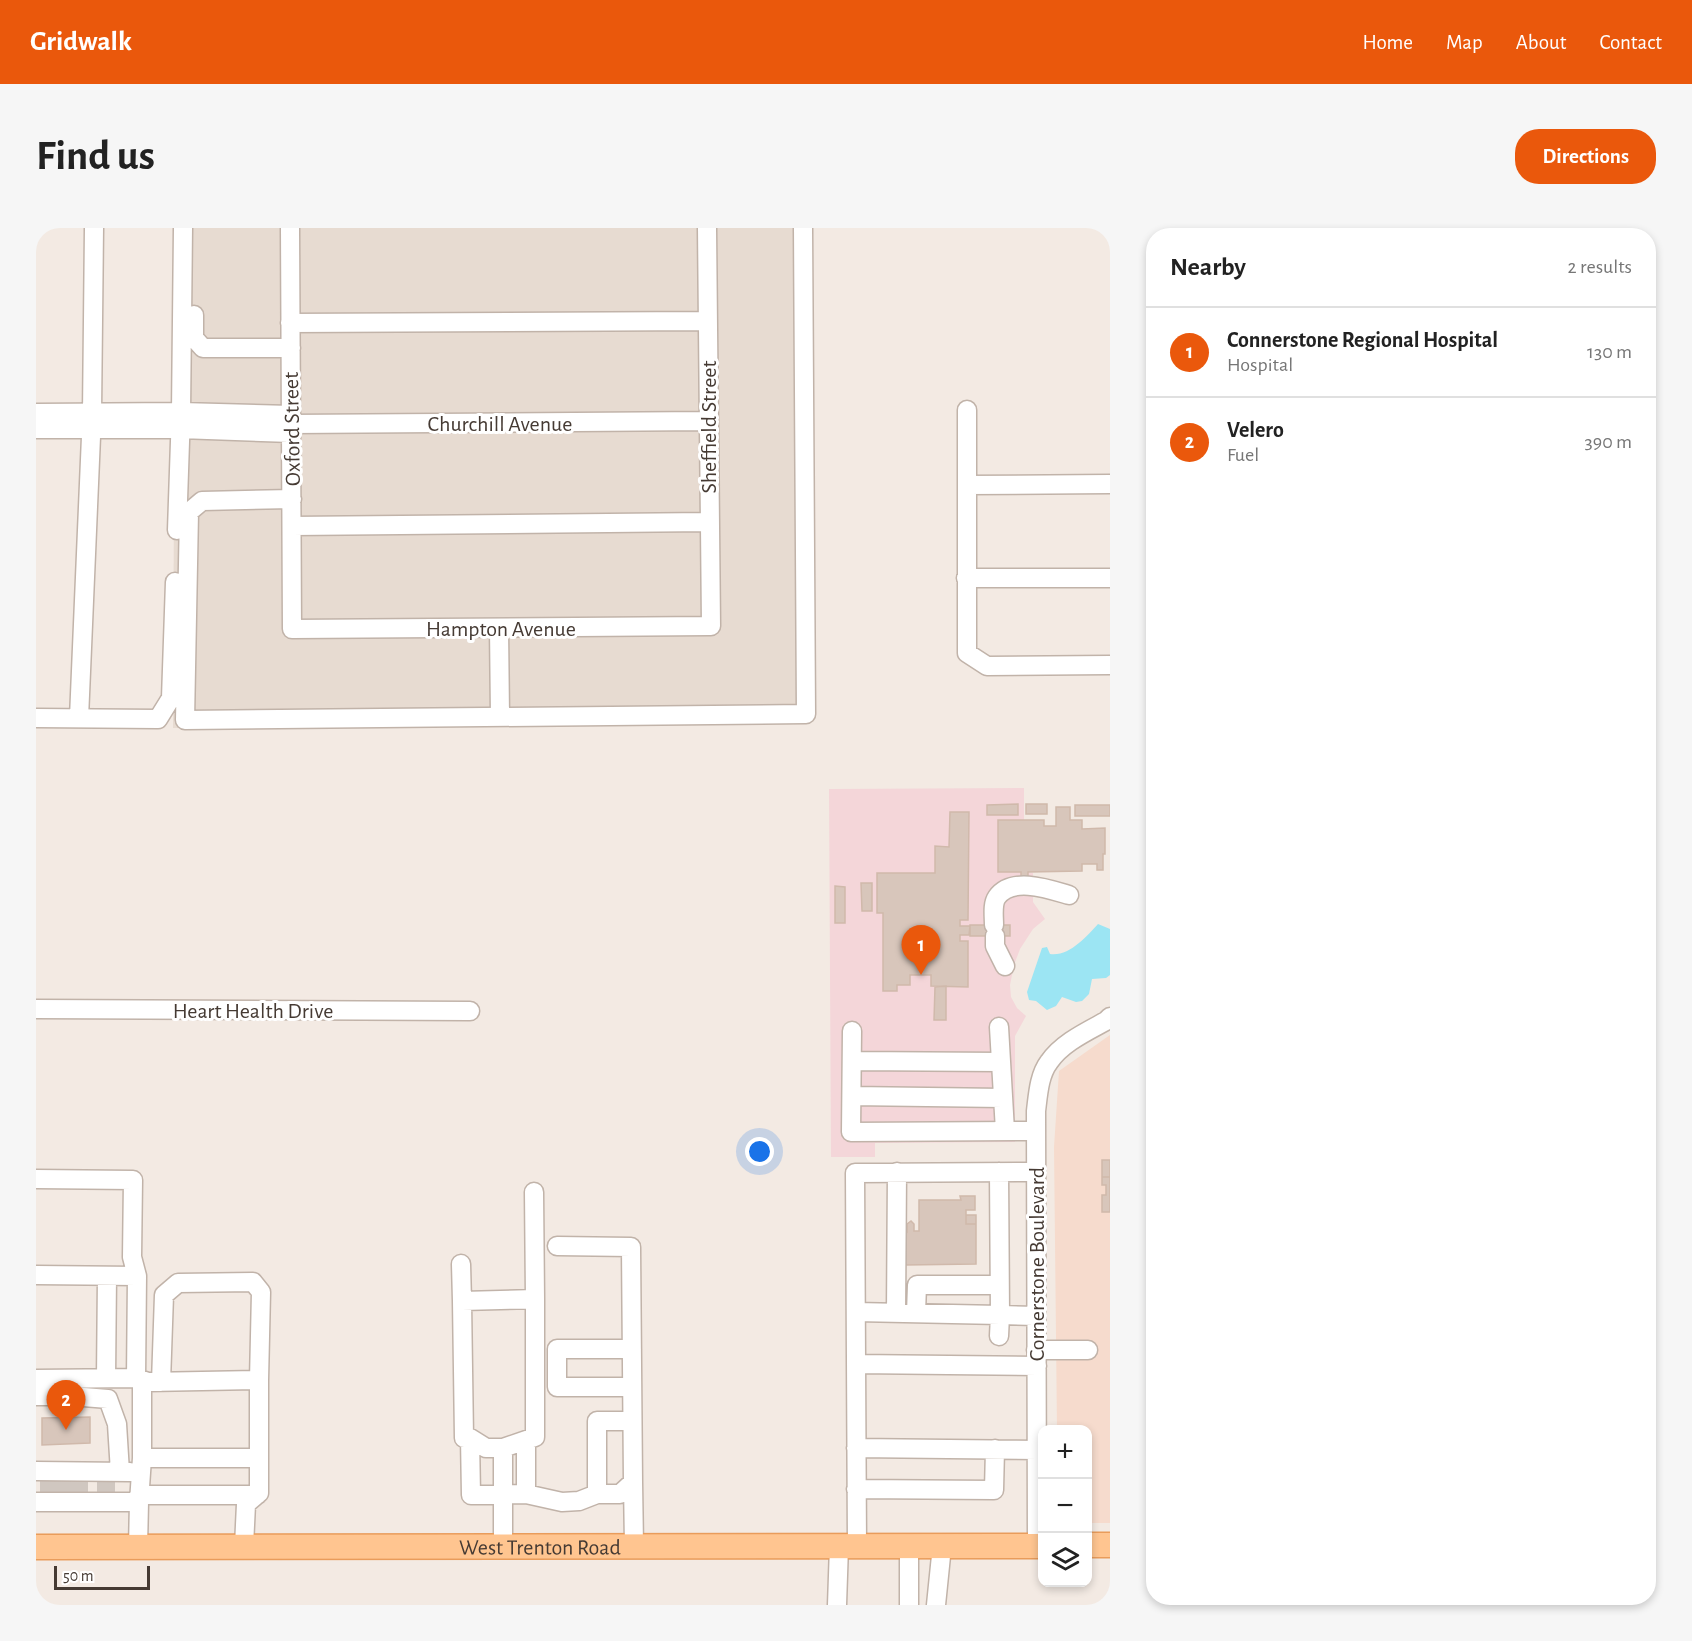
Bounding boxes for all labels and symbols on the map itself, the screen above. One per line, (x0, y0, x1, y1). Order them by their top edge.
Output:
street label: Sheffield Street (698, 361, 720, 494)
street label: Oxford Street (280, 372, 304, 486)
street label: Churchill Avenue (428, 413, 572, 435)
street label: Hampton Avenue (426, 618, 576, 640)
pin: 1 (902, 926, 940, 975)
street label: Heart Health Drive (173, 1000, 333, 1022)
your location (745, 1137, 774, 1166)
street label: Cornerstone Boulevard (1026, 1167, 1048, 1361)
pin: 2 (46, 1380, 86, 1430)
street label: West Trenton Road (459, 1536, 621, 1559)
scale bar (54, 1563, 150, 1590)

